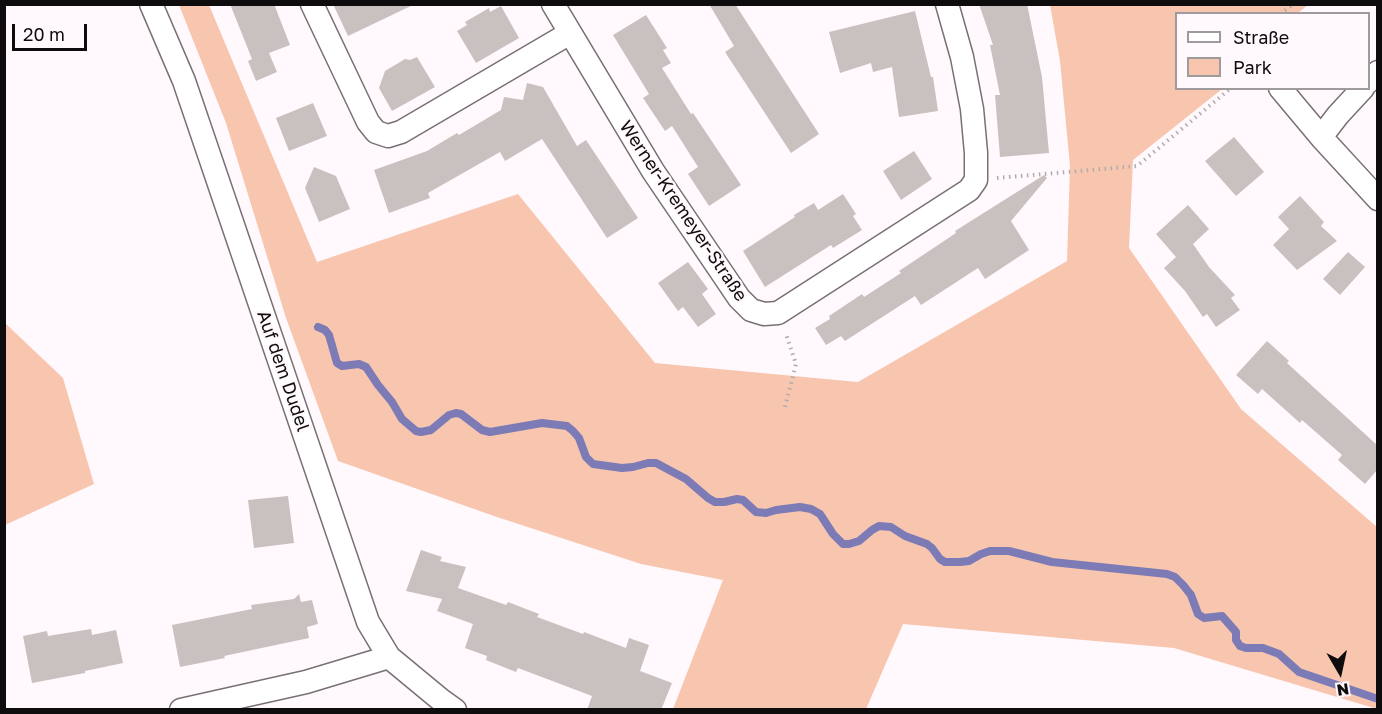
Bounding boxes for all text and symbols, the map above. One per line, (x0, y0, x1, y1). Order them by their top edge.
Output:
scale bar (15, 12, 90, 50)
legend (1175, 12, 1370, 90)
text: 20 m (23, 23, 65, 45)
text: Straße (1233, 26, 1289, 48)
text: Park (1233, 56, 1272, 78)
street label: Werner-Kremeyer-Straße (614, 117, 752, 305)
street label: Auf dem Dudel (252, 308, 314, 434)
north arrow (1310, 642, 1370, 702)
text: N (1335, 679, 1350, 701)

